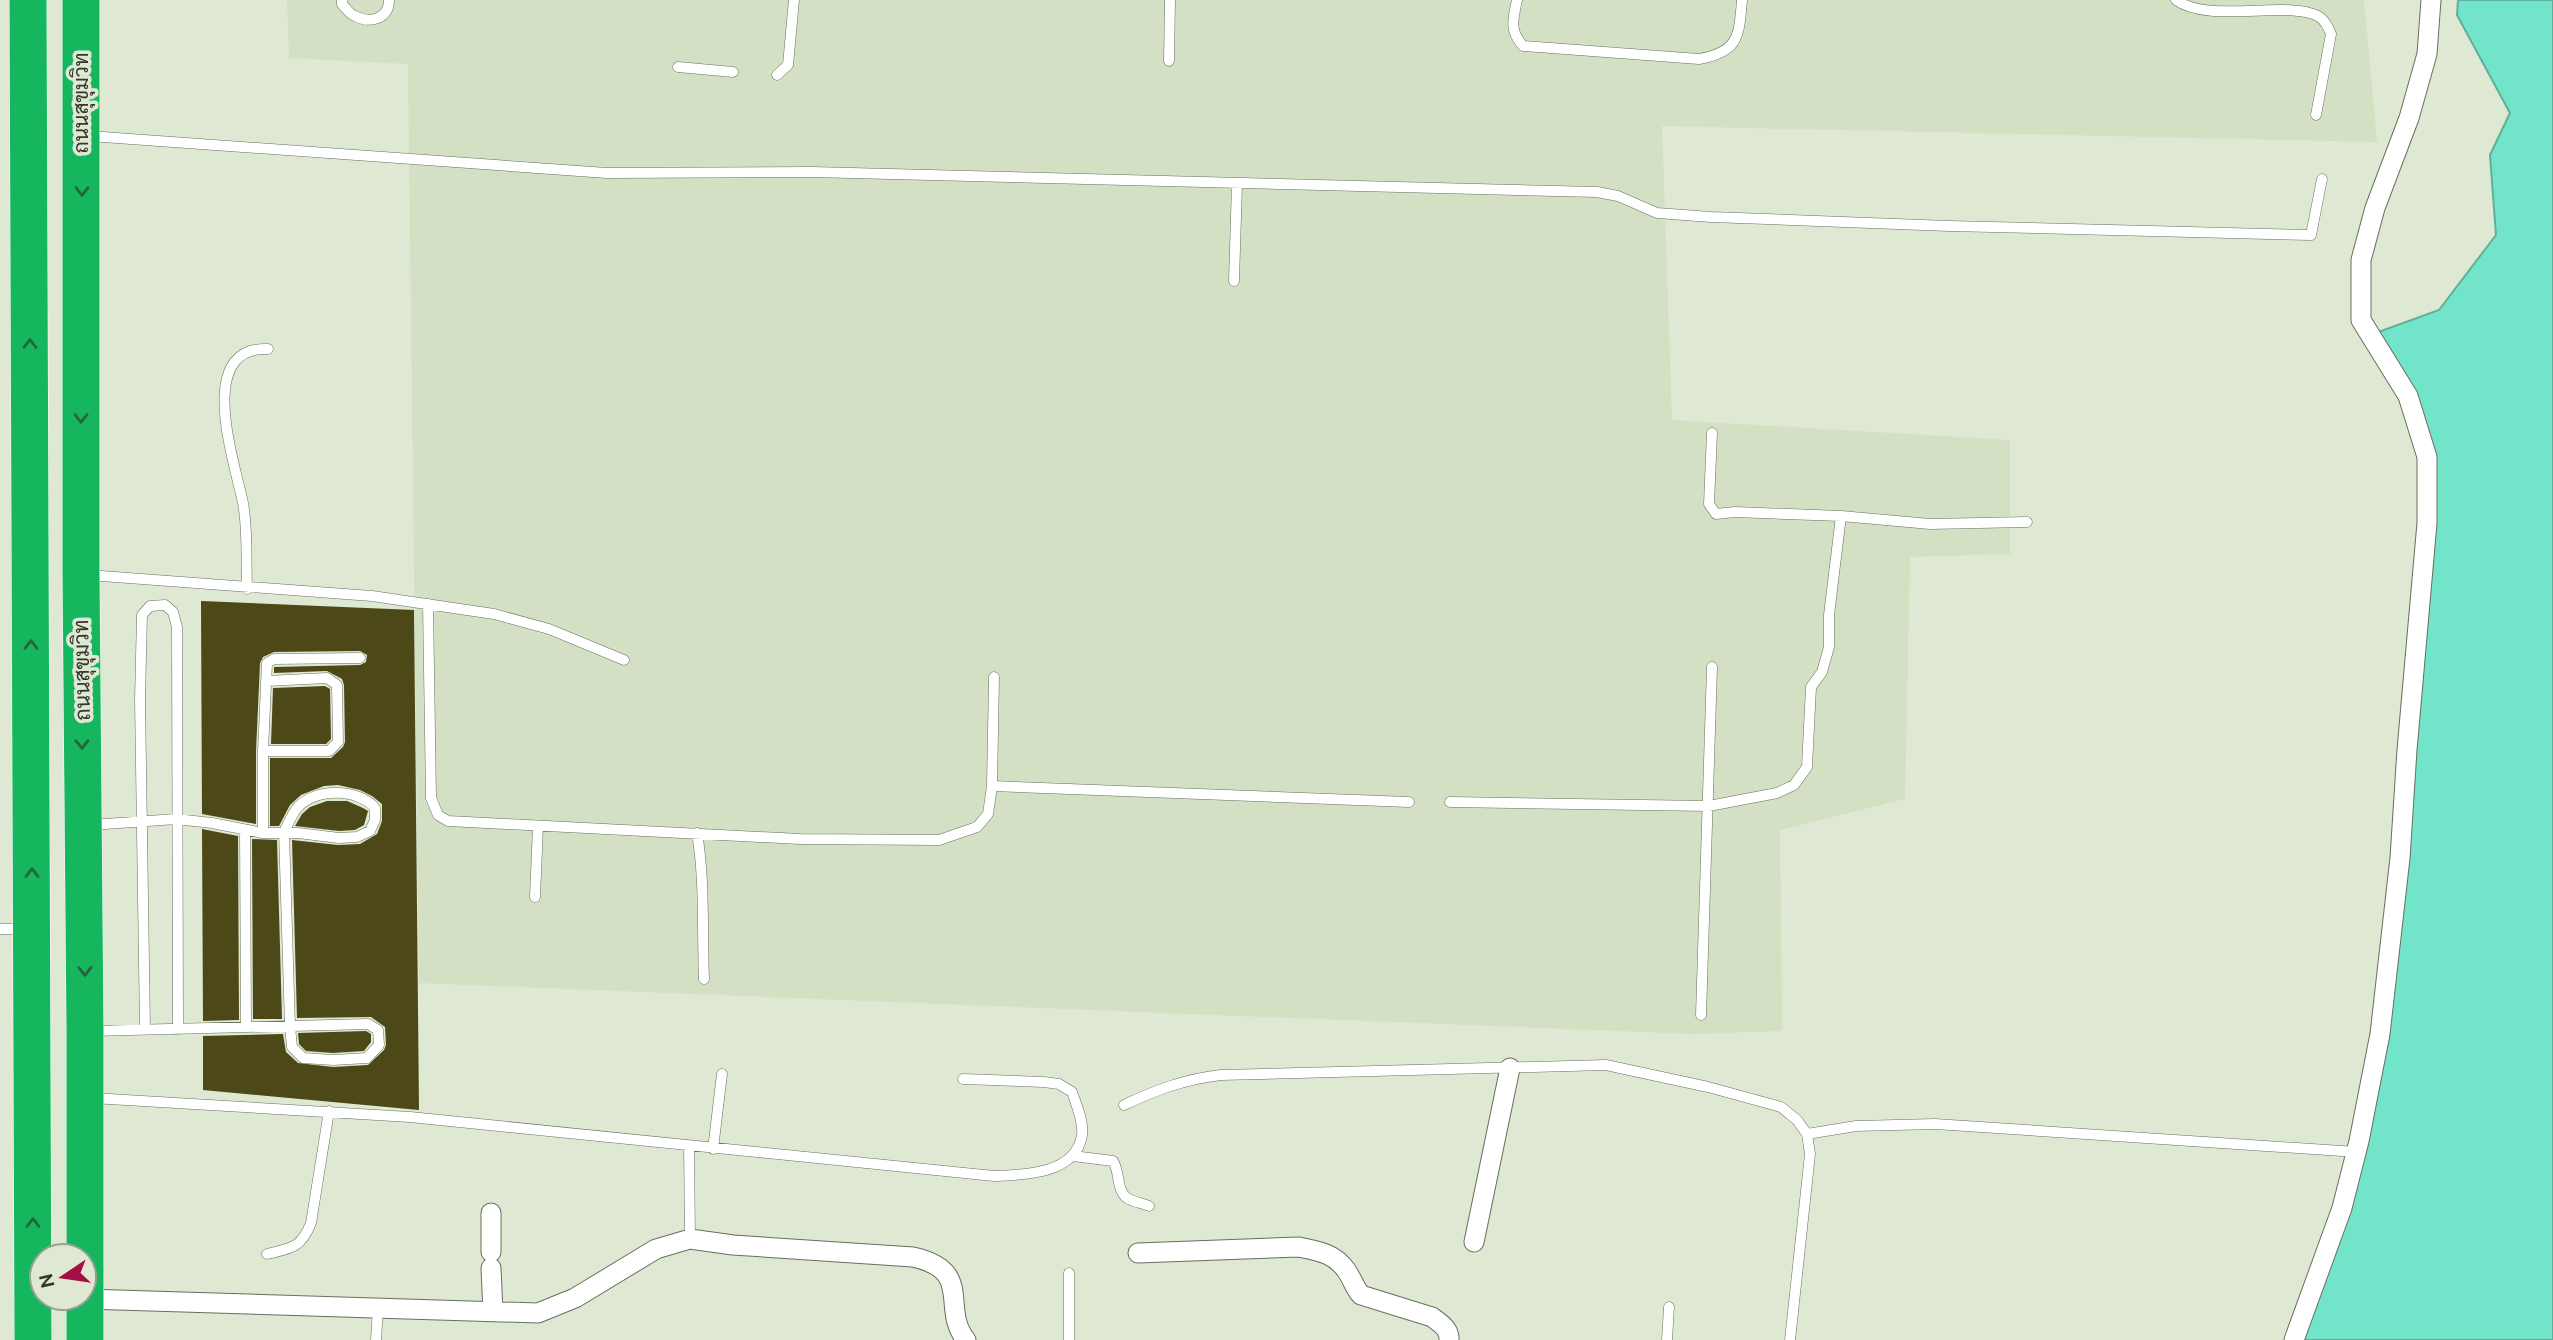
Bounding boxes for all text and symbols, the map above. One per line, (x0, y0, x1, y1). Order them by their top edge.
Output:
street label: ถนนสุขุมวิท (68, 52, 95, 154)
one-way arrow (74, 185, 89, 196)
one-way arrow (22, 339, 38, 349)
one-way arrow (73, 413, 89, 424)
street label: ถนนสุขุมวิท (68, 619, 97, 721)
one-way arrow (23, 640, 39, 650)
one-way arrow (75, 738, 90, 749)
one-way arrow (24, 867, 40, 878)
one-way arrow (77, 966, 93, 977)
one-way arrow (25, 1217, 41, 1228)
north arrow (28, 1242, 98, 1312)
text: N (34, 1271, 59, 1290)

